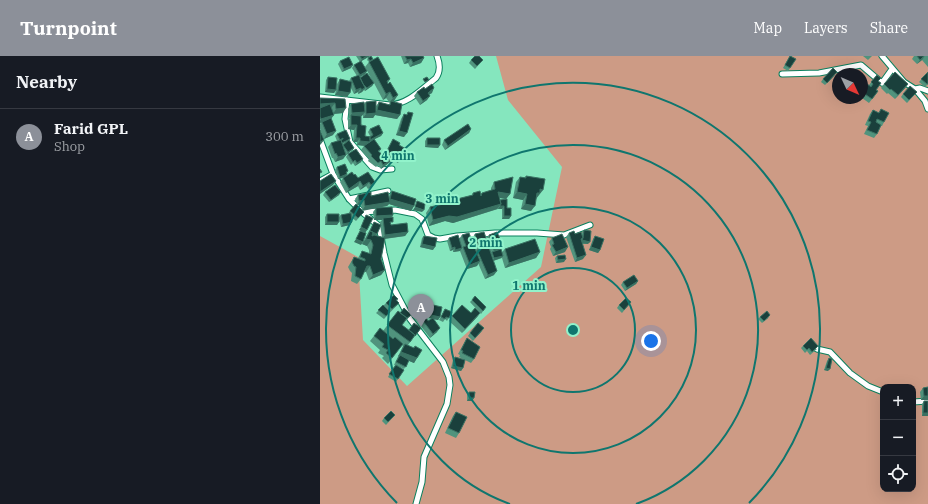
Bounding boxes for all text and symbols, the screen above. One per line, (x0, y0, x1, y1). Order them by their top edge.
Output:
text: Turnpoint (20, 16, 117, 40)
text: Map (754, 19, 782, 37)
text: Layers (804, 19, 848, 37)
text: Share (870, 19, 908, 37)
north arrow (832, 68, 868, 104)
text: Nearby (16, 71, 77, 93)
text: Farid GPL (54, 119, 128, 138)
text: A (24, 128, 34, 145)
text: 300 m (265, 128, 304, 145)
text: Shop (54, 138, 85, 155)
text: 4 min (381, 148, 415, 163)
text: 3 min (425, 191, 459, 206)
text: 2 min (469, 235, 503, 250)
text: 1 min (512, 278, 546, 293)
pin: A (408, 294, 434, 327)
centre of rings (566, 323, 580, 337)
your location (641, 331, 661, 351)
map controls (880, 384, 916, 492)
button: + (880, 384, 916, 420)
button: − (880, 420, 916, 456)
button: locate (880, 456, 916, 492)

